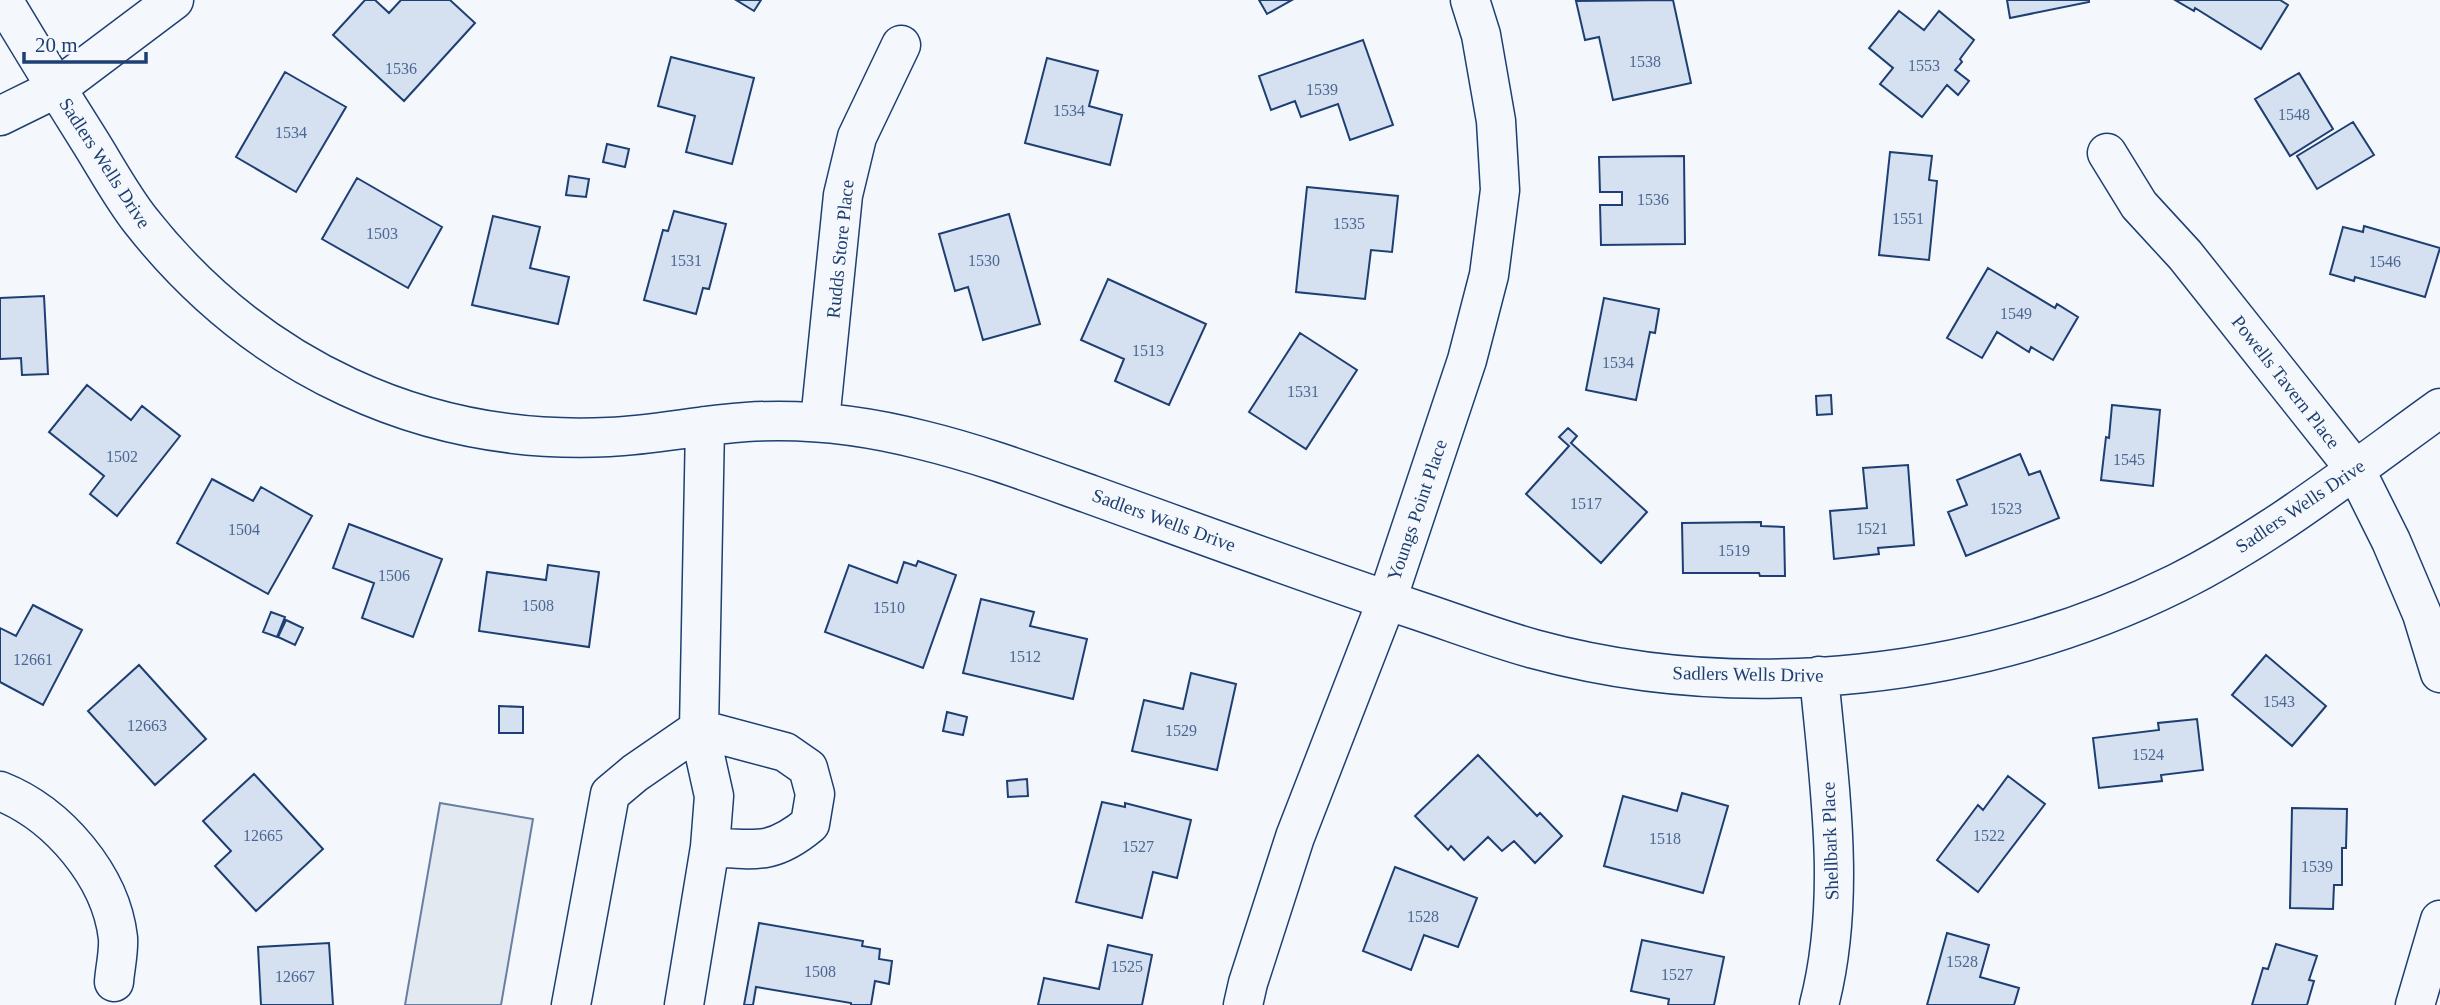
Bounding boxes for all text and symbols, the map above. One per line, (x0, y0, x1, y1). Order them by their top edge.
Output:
scale bar (24, 21, 147, 65)
text: 20 m (35, 33, 78, 57)
house number: 1538 (1629, 53, 1661, 70)
house number: 1553 (1908, 57, 1940, 74)
house number: 1536 (385, 60, 417, 77)
house number: 1539 (1306, 81, 1338, 98)
street label: Sadlers Wells Drive (55, 94, 155, 232)
house number: 1534 (1053, 102, 1085, 119)
house number: 1548 (2278, 106, 2310, 123)
house number: 1534 (275, 124, 307, 141)
street label: Rudds Store Place (822, 179, 858, 319)
house number: 1536 (1637, 191, 1669, 208)
house number: 1551 (1892, 210, 1924, 227)
house number: 1535 (1333, 215, 1365, 232)
house number: 1503 (366, 225, 398, 242)
house number: 1531 (670, 252, 702, 269)
house number: 1530 (968, 252, 1000, 269)
house number: 1546 (2369, 253, 2401, 270)
house number: 1549 (2000, 305, 2032, 322)
street label: Powells Tavern Place (2228, 311, 2344, 453)
house number: 1513 (1132, 342, 1164, 359)
house number: 1534 (1602, 354, 1634, 371)
house number: 1531 (1287, 383, 1319, 400)
street label: Youngs Point Place (1383, 437, 1451, 583)
house number: 1502 (106, 448, 138, 465)
house number: 1545 (2113, 451, 2145, 468)
street label: Sadlers Wells Drive (2231, 455, 2369, 557)
street label: Sadlers Wells Drive (1089, 484, 1239, 556)
house number: 1517 (1570, 495, 1602, 512)
house number: 1523 (1990, 500, 2022, 517)
house number: 1521 (1856, 520, 1888, 537)
house number: 1504 (228, 521, 260, 538)
house number: 1519 (1718, 542, 1750, 559)
house number: 1506 (378, 567, 410, 584)
house number: 1508 (522, 597, 554, 614)
house number: 1510 (873, 599, 905, 616)
house number: 1512 (1009, 648, 1041, 665)
house number: 12661 (13, 651, 53, 668)
street label: Sadlers Wells Drive (1672, 662, 1824, 686)
house number: 1543 (2263, 693, 2295, 710)
house number: 12663 (127, 717, 167, 734)
house number: 1529 (1165, 722, 1197, 739)
house number: 1524 (2132, 746, 2164, 763)
street label: Shellbark Place (1817, 781, 1843, 901)
house number: 12665 (243, 827, 283, 844)
house number: 1522 (1973, 827, 2005, 844)
house number: 1518 (1649, 830, 1681, 847)
house number: 1527 (1122, 838, 1154, 855)
house number: 1539 (2301, 858, 2333, 875)
house number: 1528 (1407, 908, 1439, 925)
house number: 1528 (1946, 953, 1978, 970)
house number: 1525 (1111, 958, 1143, 975)
house number: 1508 (804, 963, 836, 980)
house number: 1527 (1661, 966, 1693, 983)
house number: 12667 (275, 968, 315, 985)

